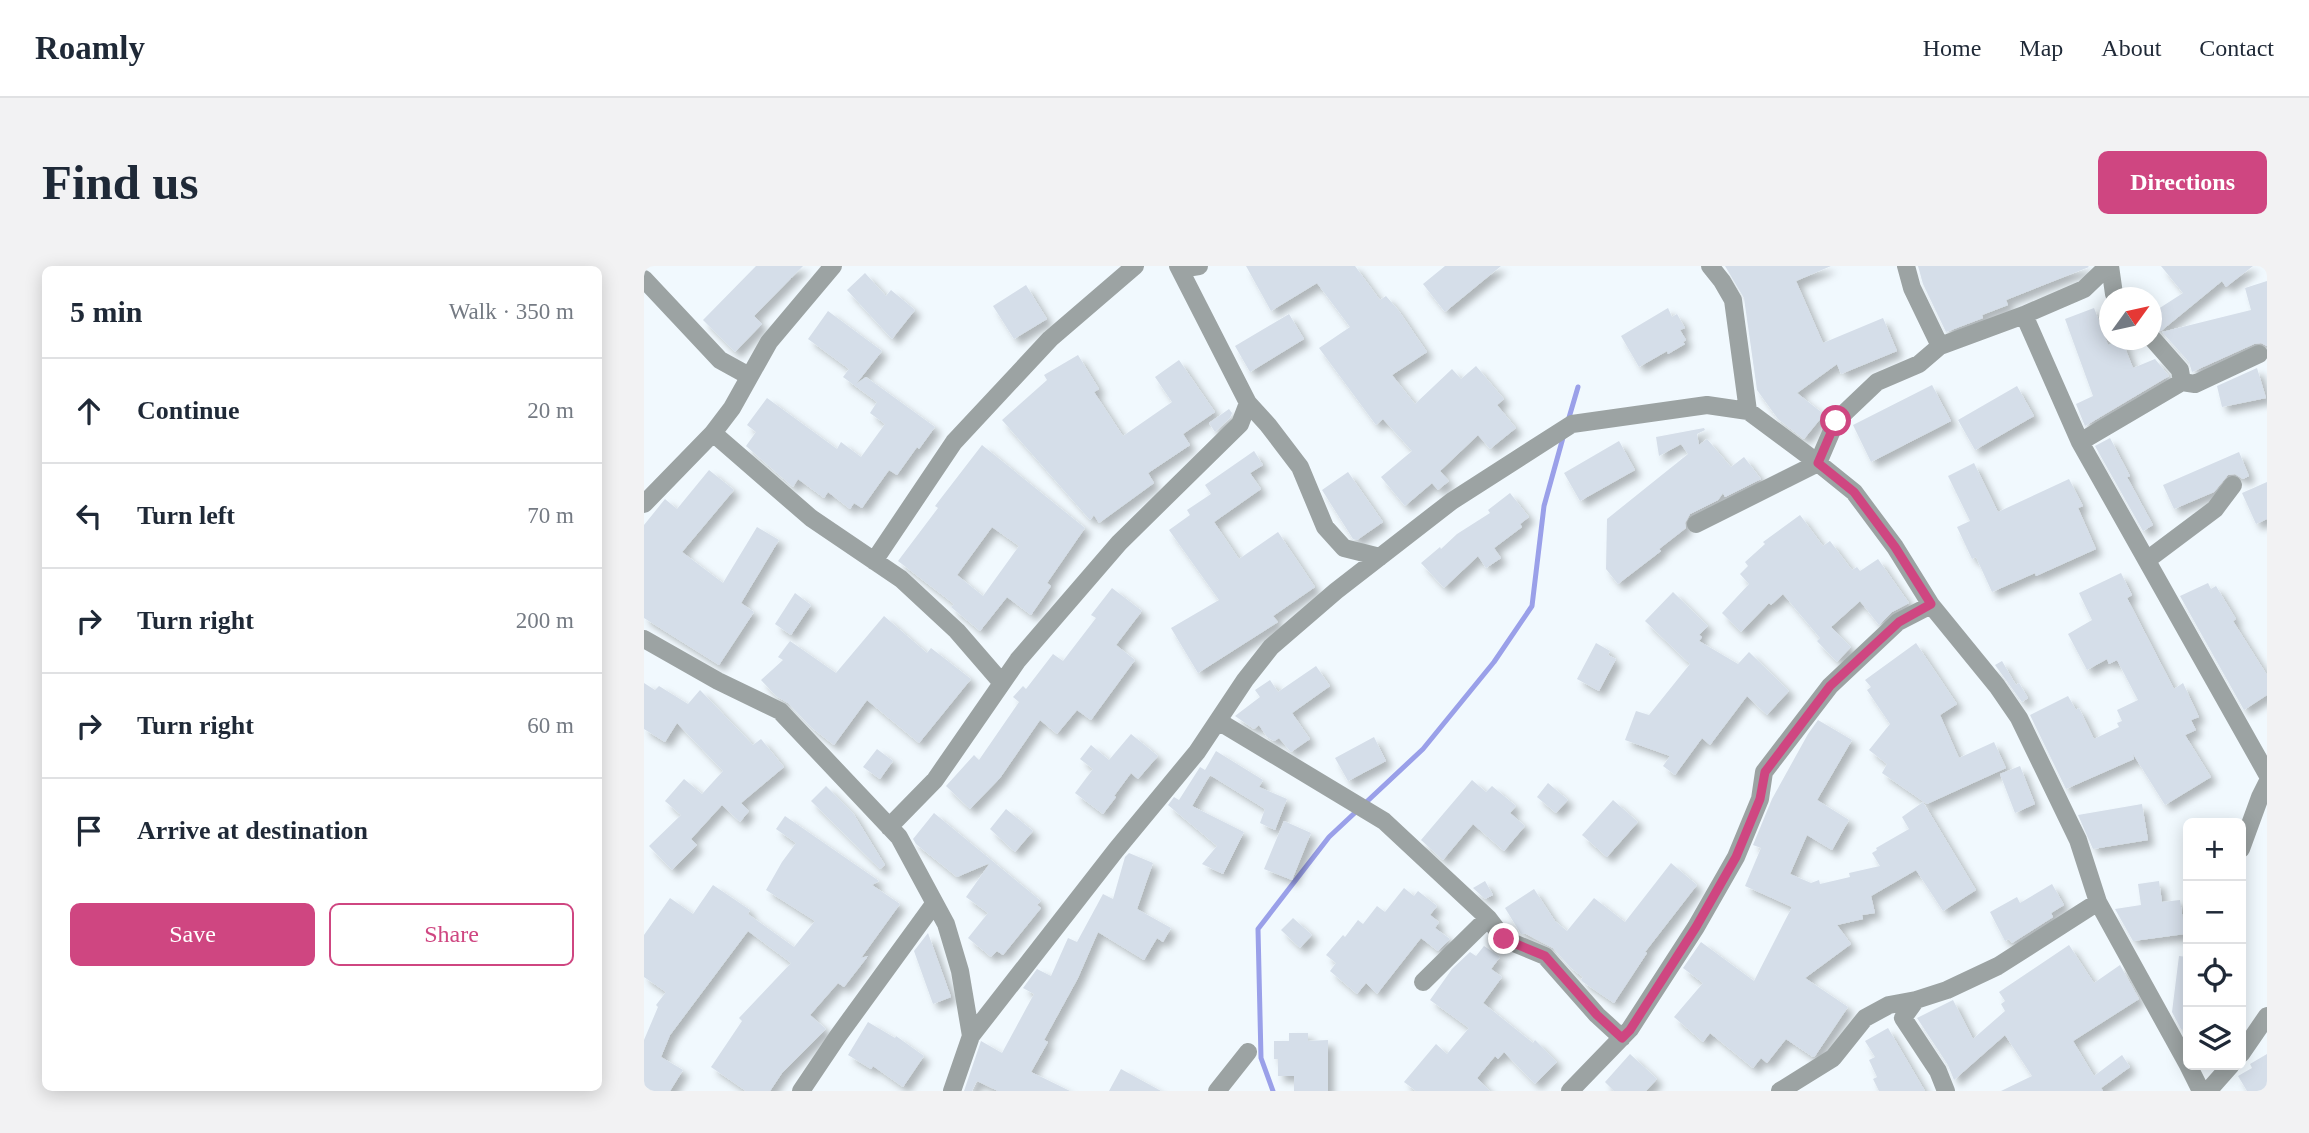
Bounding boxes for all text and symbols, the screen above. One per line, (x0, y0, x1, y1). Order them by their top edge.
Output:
text: Roamly (35, 30, 145, 66)
text: Home (1923, 35, 1981, 61)
text: Map (2019, 35, 2063, 61)
text: About (2101, 35, 2161, 61)
text: Contact (2199, 35, 2274, 61)
button: Directions (2098, 151, 2267, 214)
text: Find us (42, 155, 199, 210)
north arrow (2099, 287, 2162, 350)
text: 5 min (70, 295, 143, 328)
text: Walk · 350 m (449, 299, 574, 324)
icon: ahead (70, 392, 108, 430)
text: Continue (137, 396, 240, 425)
text: 20 m (527, 398, 574, 423)
route start (1820, 405, 1851, 436)
icon: left (70, 497, 108, 535)
text: Turn left (137, 501, 235, 530)
text: 70 m (527, 503, 574, 528)
icon: right (70, 602, 108, 640)
text: Turn right (137, 606, 254, 635)
text: 200 m (516, 608, 574, 633)
icon: right (70, 707, 108, 745)
text: Turn right (137, 711, 254, 740)
text: 60 m (527, 713, 574, 738)
icon: arrive (70, 812, 108, 850)
text: Arrive at destination (137, 816, 368, 845)
map controls (2183, 818, 2246, 1070)
button: + (2183, 818, 2246, 881)
button: − (2183, 881, 2246, 944)
button: Save (70, 903, 315, 966)
button: Share (329, 903, 574, 966)
route end (1488, 923, 1519, 954)
button: locate (2183, 944, 2246, 1007)
button: layers (2183, 1007, 2246, 1070)

